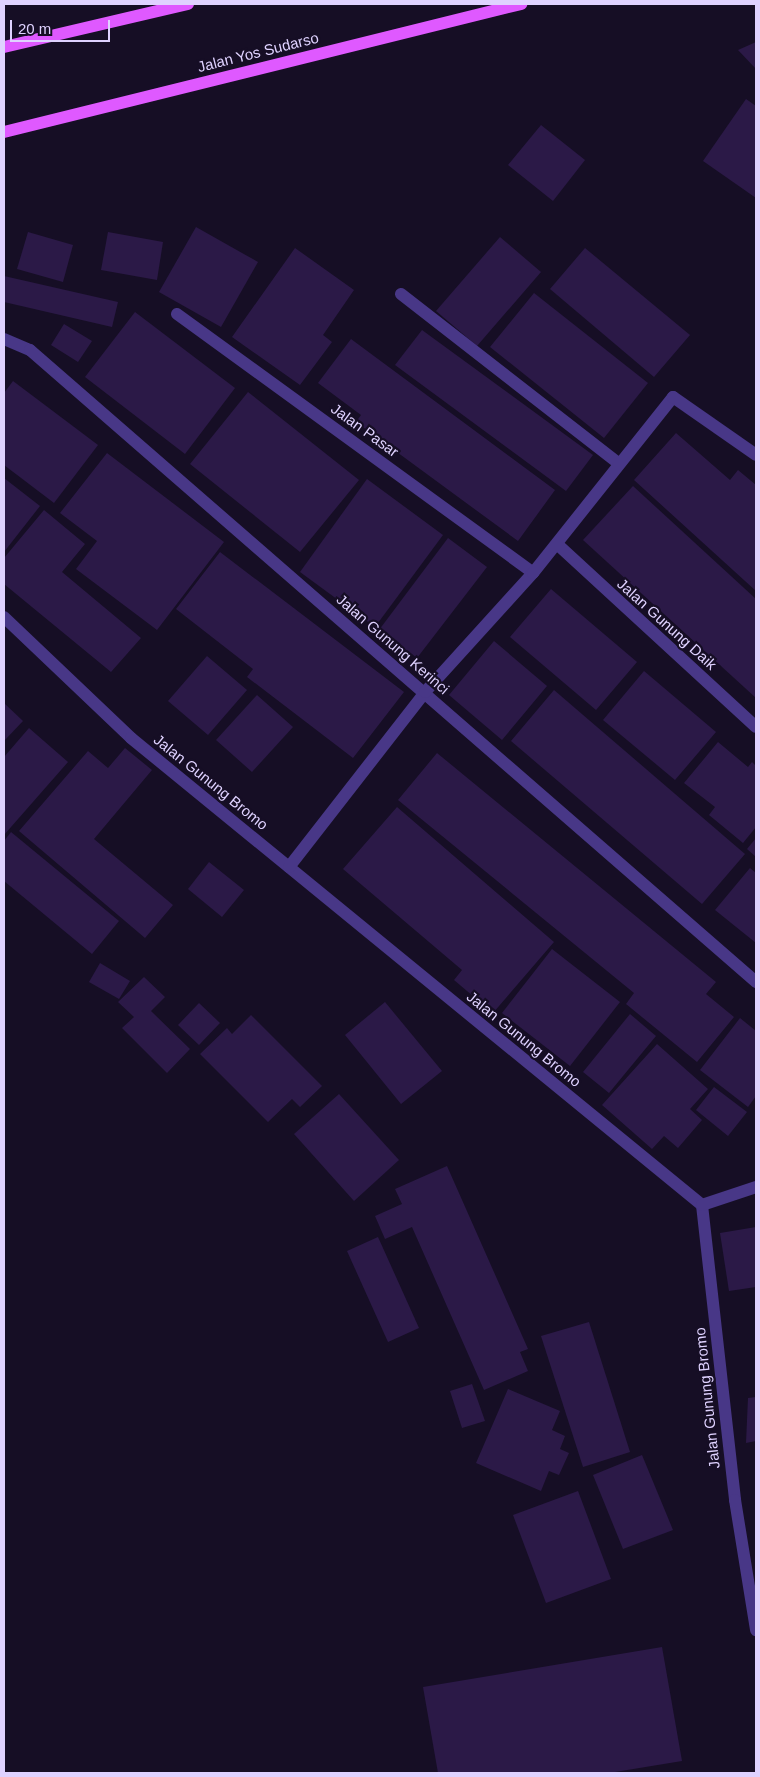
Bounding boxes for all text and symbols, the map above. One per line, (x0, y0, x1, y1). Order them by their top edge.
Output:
scale bar (12, 10, 112, 42)
text: 20 m (18, 20, 51, 37)
street label: Jalan Yos Sudarso (195, 28, 321, 76)
street label: Jalan Pasar (328, 399, 402, 461)
street label: Jalan Gunung Daik (614, 575, 720, 673)
street label: Jalan Gunung Kerinci (333, 590, 453, 698)
street label: Jalan Gunung Bromo (150, 730, 272, 834)
street label: Jalan Gunung Bromo (463, 987, 585, 1091)
street label: Jalan Gunung Bromo (691, 1327, 723, 1469)

